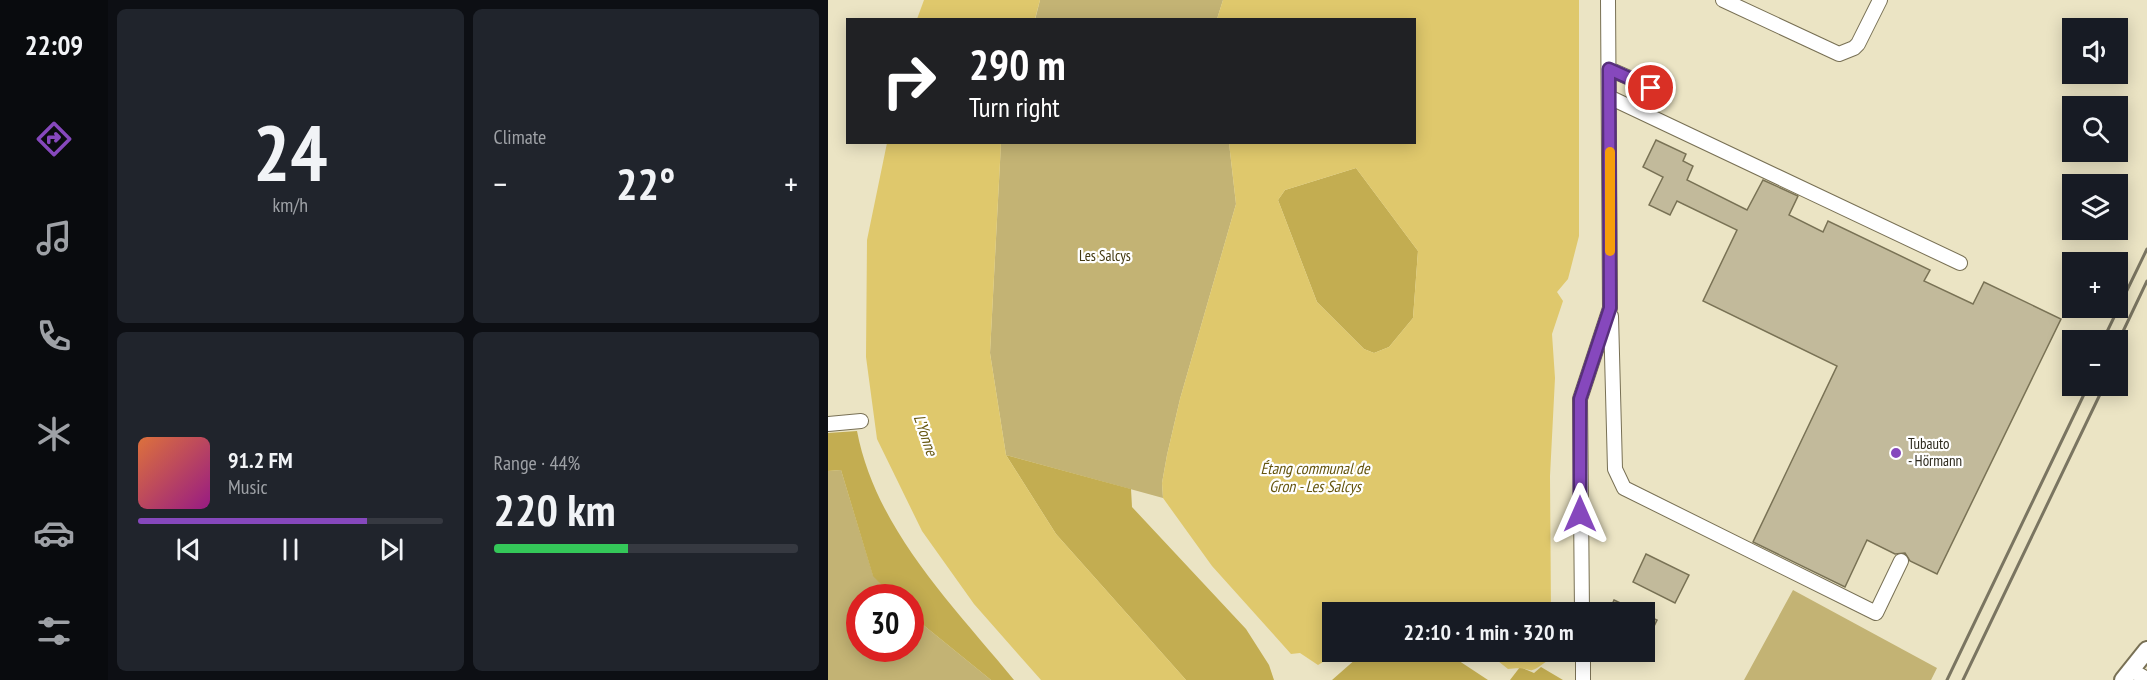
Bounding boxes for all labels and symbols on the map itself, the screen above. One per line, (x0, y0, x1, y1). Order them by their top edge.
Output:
pin (1625, 62, 1676, 113)
park label: Les Salcys (1079, 246, 1131, 265)
water label: L'Yonne (910, 412, 943, 459)
place label: Tubauto - Hörmann (1908, 434, 1962, 470)
marker: Tubauto - Hörmann (1889, 446, 1903, 460)
water label: Étang communal de Gron - Les Salcys (1260, 458, 1371, 496)
position arrow (1548, 482, 1612, 546)
speed limit sign: 30 (846, 584, 924, 662)

